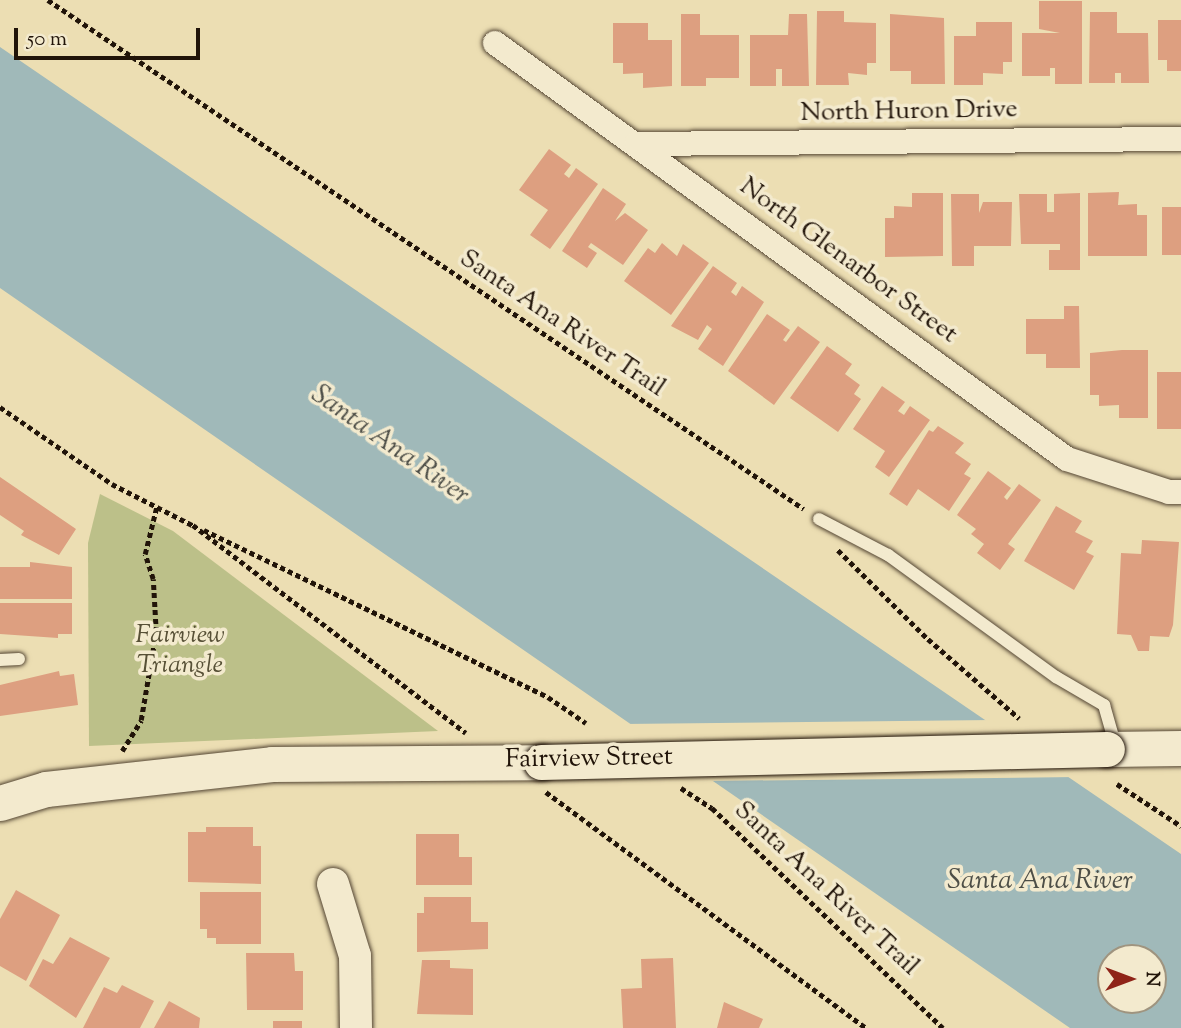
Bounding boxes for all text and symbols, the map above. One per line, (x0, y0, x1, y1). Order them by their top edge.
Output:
scale bar (18, 14, 203, 58)
text: 50 m (27, 25, 67, 55)
street label: North Huron Drive (800, 95, 1018, 129)
street label: North Glenarbor Street (733, 171, 963, 351)
street label: Santa Ana River Trail (453, 244, 671, 404)
water label: Santa Ana River (304, 378, 476, 512)
park label: Fairview Triangle (135, 620, 225, 682)
street label: Fairview Street (505, 742, 673, 776)
street label: Santa Ana River Trail (727, 795, 925, 983)
water label: Santa Ana River (947, 864, 1133, 898)
north arrow (1097, 944, 1167, 1014)
text: N (1138, 971, 1165, 987)

